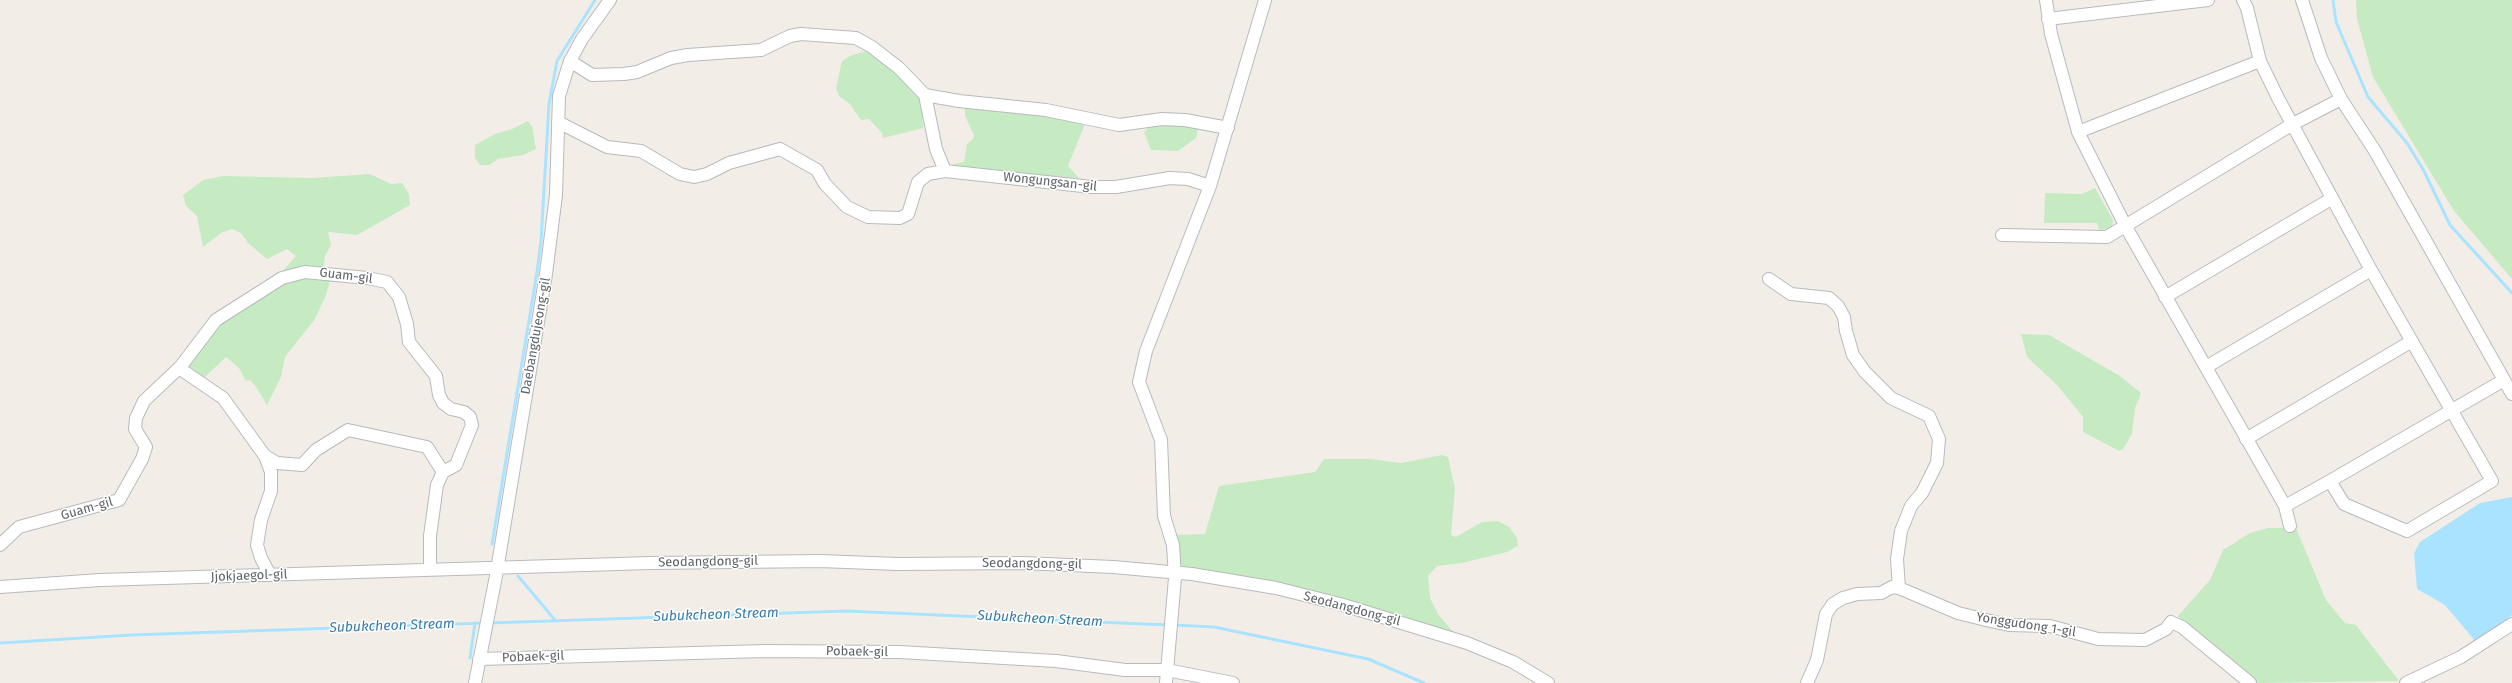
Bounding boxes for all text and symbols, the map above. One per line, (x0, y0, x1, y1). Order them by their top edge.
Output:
street label: Wongungsan-gil (1002, 169, 1098, 195)
street label: Guam-gil (319, 265, 373, 287)
street label: Daebangdujeong-gil (518, 276, 554, 396)
street label: Guam-gil (59, 494, 115, 524)
street label: Seodangdong-gil (658, 553, 758, 571)
street label: Seodangdong-gil (982, 555, 1082, 573)
street label: Jjokjaegol-gil (210, 567, 288, 585)
street label: Seodangdong-gil (1302, 589, 1402, 629)
water label: Subukcheon Stream (653, 604, 779, 626)
water label: Subukcheon Stream (977, 607, 1103, 631)
street label: Yonggudong 1-gil (1975, 609, 2077, 641)
water label: Subukcheon Stream (329, 615, 455, 637)
street label: Pobaek-gil (826, 644, 888, 660)
street label: Pobaek-gil (502, 648, 564, 666)

